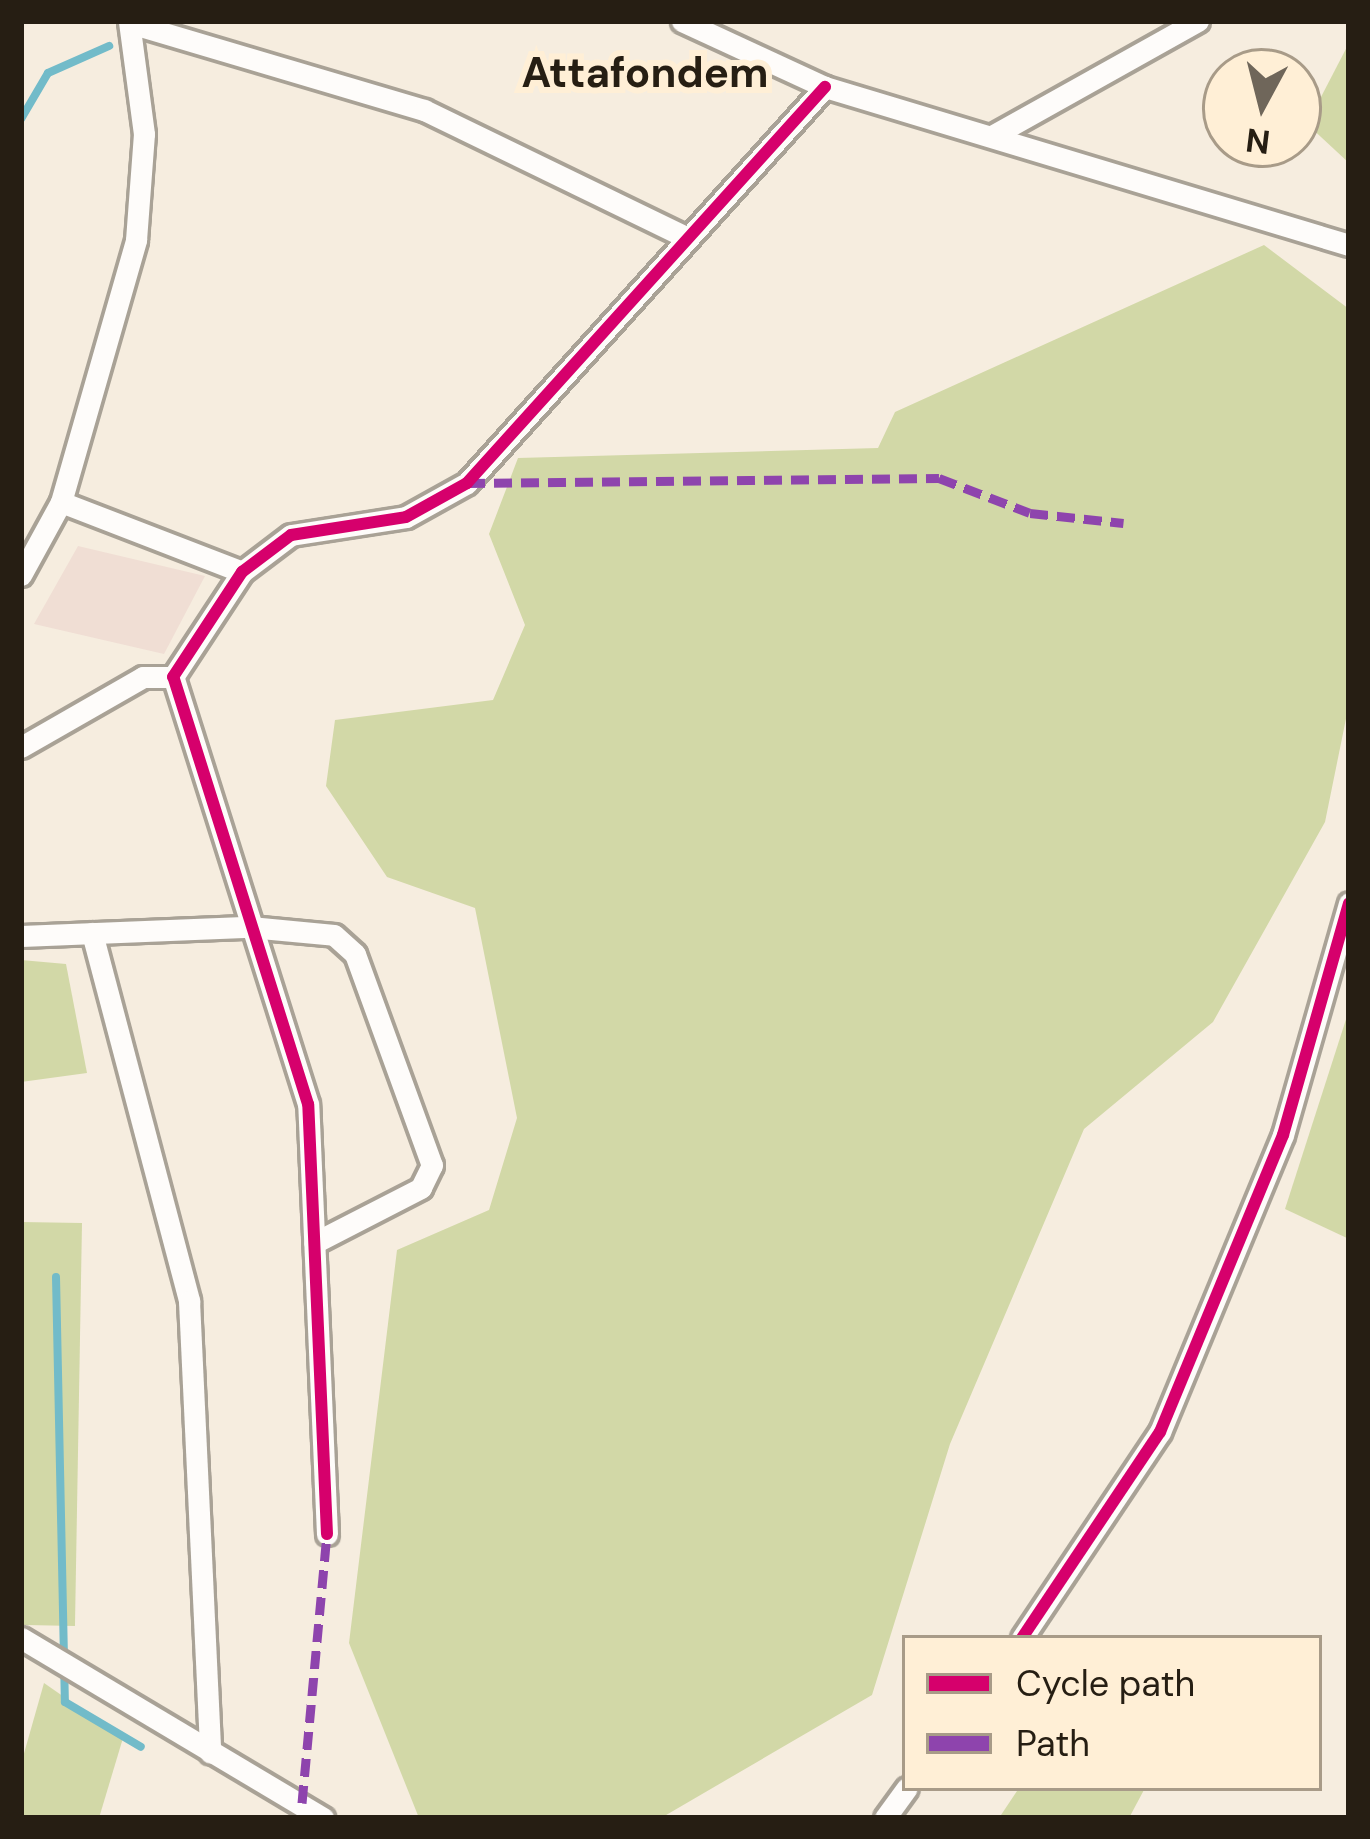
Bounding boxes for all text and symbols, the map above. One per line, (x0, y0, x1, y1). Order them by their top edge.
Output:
district label: Attafondem (521, 48, 769, 98)
north arrow (1202, 48, 1322, 168)
text: N (1243, 118, 1272, 164)
legend (902, 1635, 1322, 1791)
text: Cycle path (1016, 1660, 1195, 1707)
text: Path (1016, 1720, 1090, 1767)

